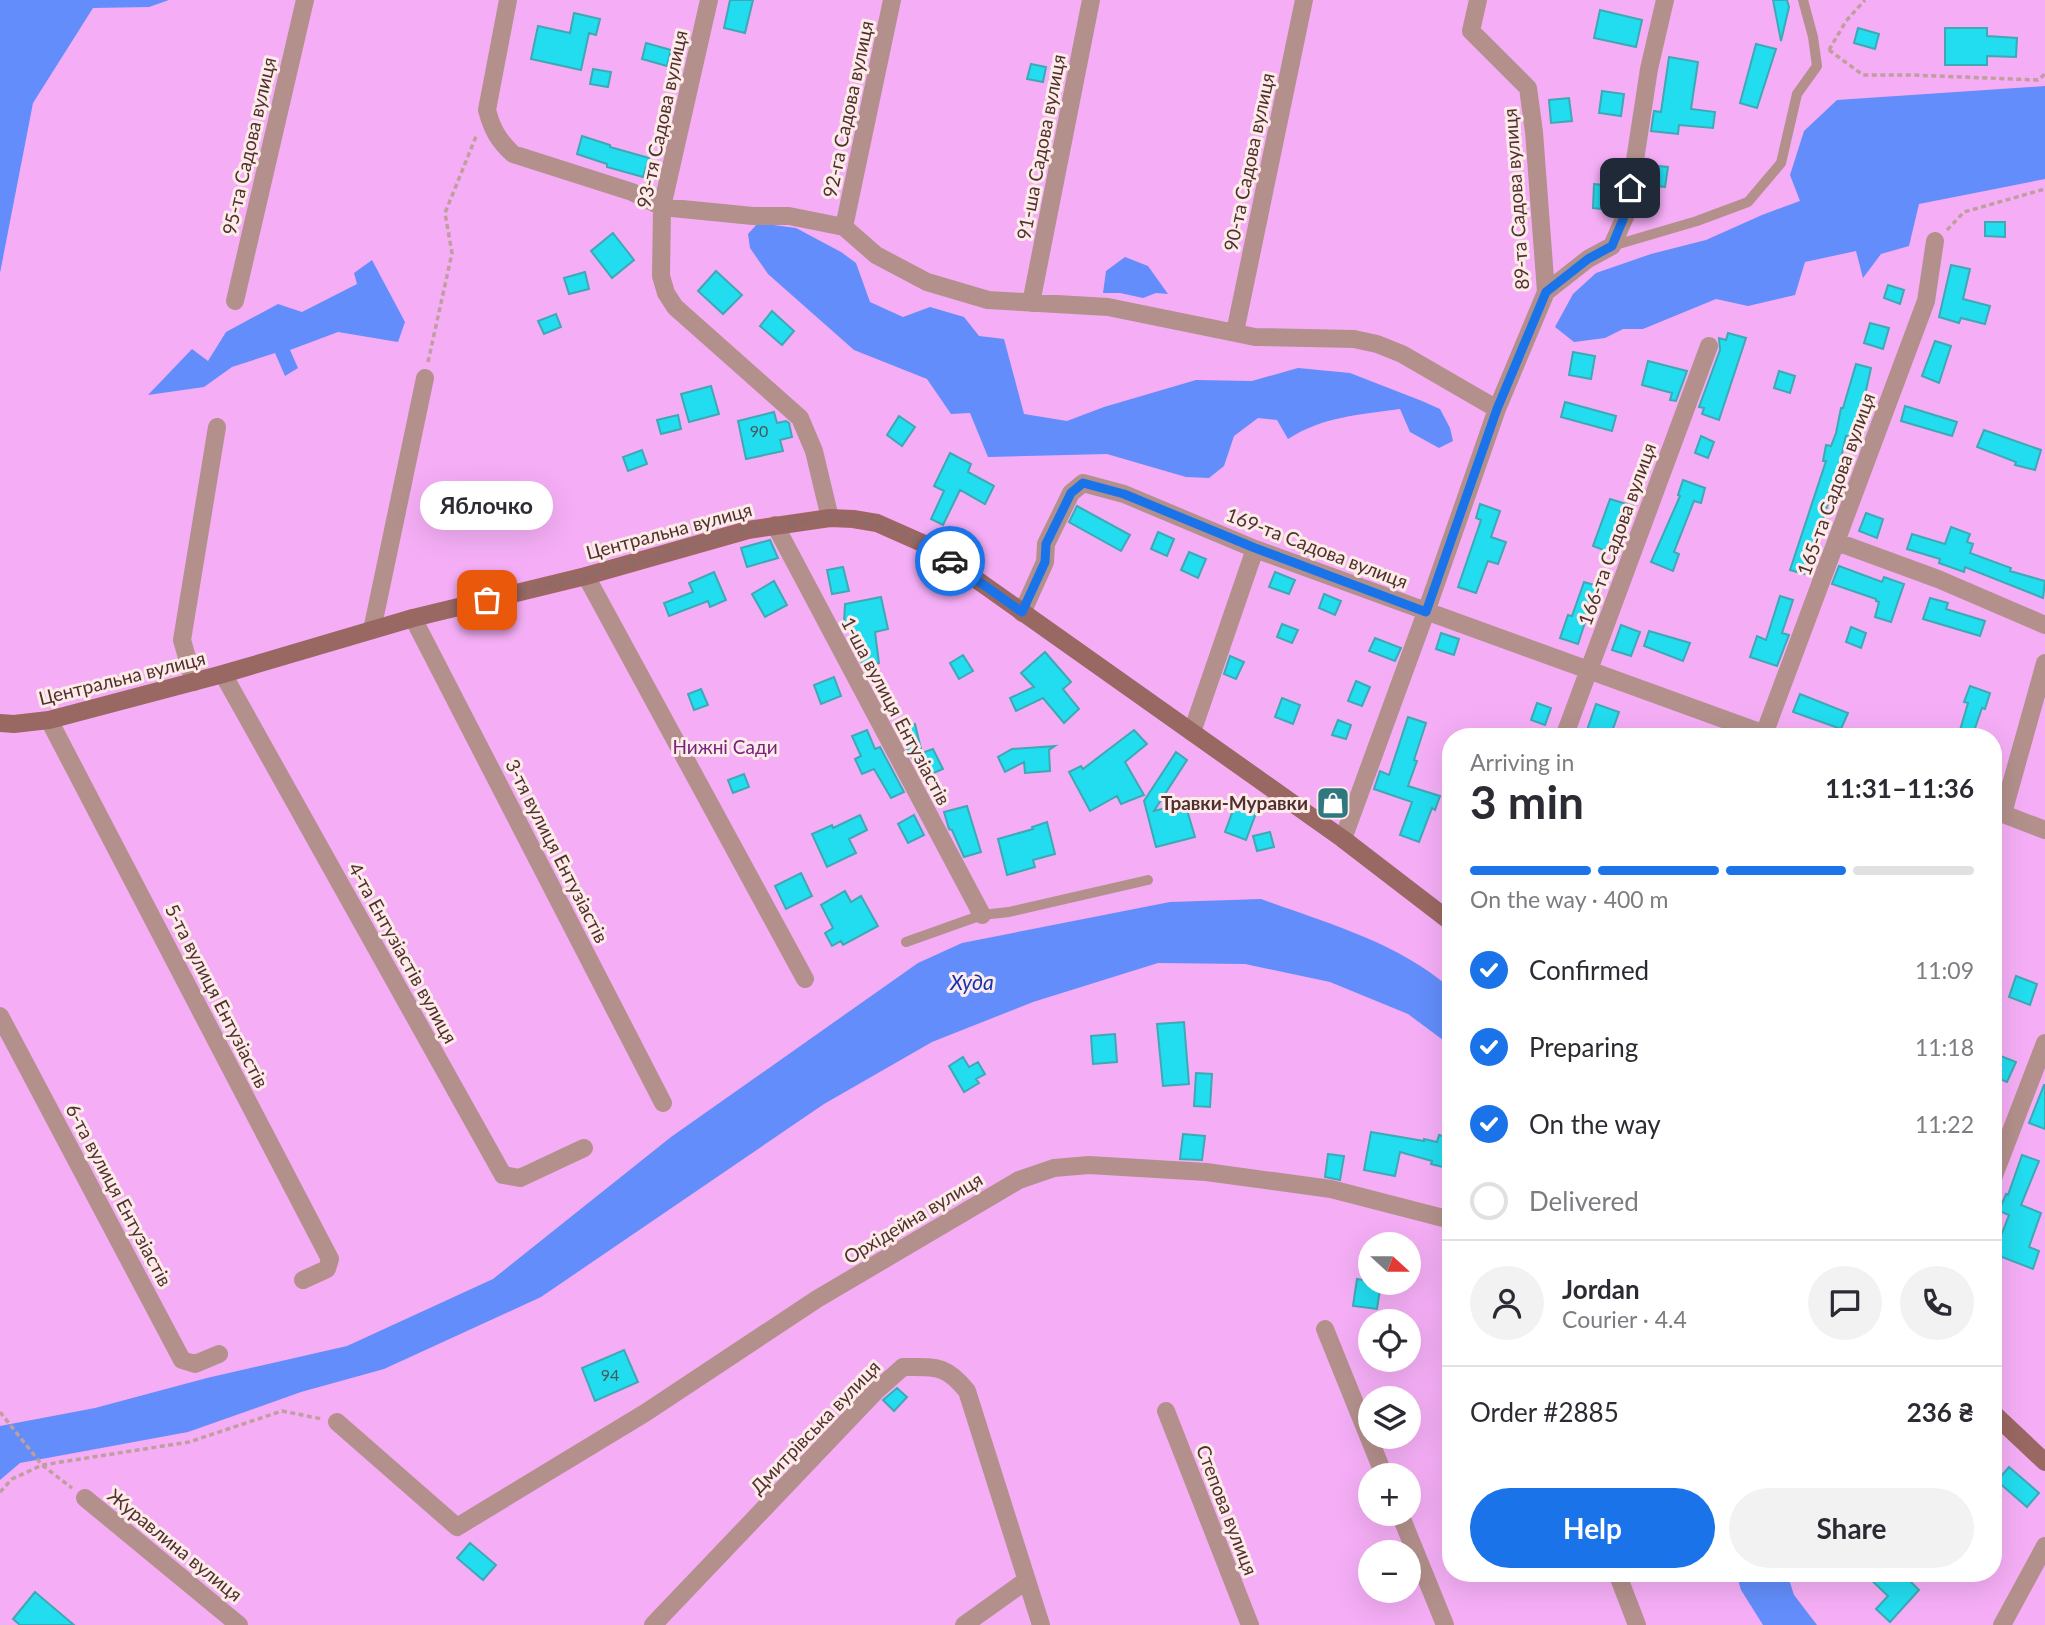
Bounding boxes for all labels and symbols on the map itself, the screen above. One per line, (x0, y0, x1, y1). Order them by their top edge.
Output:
street label: 92-га Садова вулиця (818, 18, 878, 200)
street label: 93-тя Садова вулиця (631, 28, 692, 210)
street label: 91-ша Садова вулиця (1011, 52, 1070, 242)
street label: 95-та Садова вулиця (217, 55, 280, 237)
street label: 90-та Садова вулиця (1218, 71, 1279, 253)
street label: 89-та Садова вулиця (1498, 108, 1533, 290)
pin (1600, 158, 1660, 218)
street label: 165-та Садова вулиця (1792, 389, 1879, 578)
house number: 90 (750, 421, 768, 440)
street label: 166-та Садова вулиця (1573, 439, 1660, 628)
callout: Яблочко (420, 481, 554, 530)
street label: Центральна вулиця (583, 497, 754, 564)
street label: 169-та Садова вулиця (1223, 502, 1411, 593)
courier (915, 526, 985, 596)
pin (457, 570, 517, 630)
street label: 1-ша вулиця Ентузіастів (837, 613, 956, 809)
street label: Центральна вулиця (36, 646, 208, 709)
park label: Нижні Сади (672, 735, 778, 758)
street label: 3-тя вулиця Ентузіастів (501, 755, 614, 946)
shop icon: Травки-Муравки (1314, 784, 1352, 822)
place label: Травки-Муравки (1161, 791, 1308, 814)
street label: 4-та Ентузіастів вулиця (344, 858, 463, 1047)
street label: 5-та вулиця Ентузіастів (161, 900, 274, 1092)
water label: Худа (949, 969, 994, 994)
street label: 6-та вулиця Ентузіастів (62, 1100, 177, 1290)
street label: Орхідейна вулиця (839, 1167, 986, 1268)
north arrow (1358, 1232, 1421, 1295)
street label: Дмитрівська вулиця (745, 1355, 884, 1498)
house number: 94 (601, 1365, 619, 1384)
street label: Степова вулиця (1192, 1441, 1263, 1578)
street label: Журавлина вулиця (104, 1483, 247, 1606)

